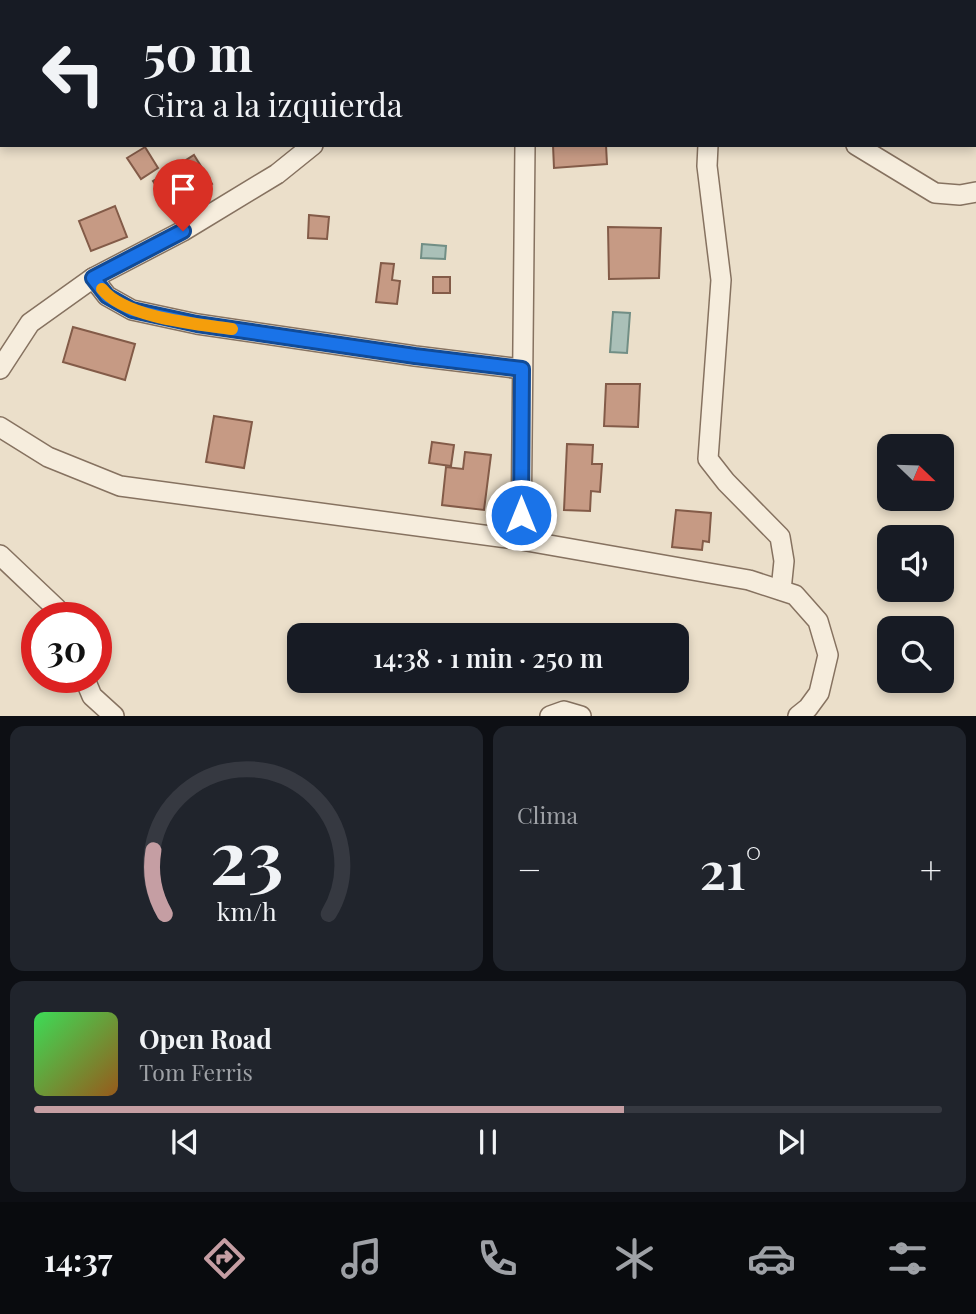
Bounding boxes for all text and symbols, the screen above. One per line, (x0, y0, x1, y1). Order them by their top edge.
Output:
text: 50 m (143, 19, 253, 84)
icon: left (28, 28, 119, 119)
text: Gira a la izquierda (143, 82, 403, 125)
pin (153, 159, 213, 231)
icon: arrive (164, 170, 202, 208)
north arrow (877, 434, 954, 511)
map controls (877, 434, 954, 693)
position arrow (484, 478, 558, 552)
button: sound (877, 525, 954, 602)
speed limit sign: 30 (21, 602, 112, 693)
button: search (877, 616, 954, 693)
text: 14:38 · 1 min · 250 m (373, 640, 603, 675)
text: Clima (517, 799, 578, 830)
text: 23 (210, 806, 283, 903)
text: 21° (699, 834, 762, 903)
text: − (517, 843, 542, 894)
text: + (920, 843, 942, 894)
text: km/h (217, 894, 277, 927)
text: Open Road (139, 1021, 272, 1056)
text: Tom Ferris (139, 1056, 253, 1087)
icon: previous (166, 1123, 204, 1161)
icon: pause (469, 1123, 507, 1161)
icon: next (772, 1123, 810, 1161)
icon: directions (200, 1234, 249, 1283)
icon: music (337, 1234, 386, 1283)
icon: phone (473, 1234, 522, 1283)
icon: climate (610, 1234, 659, 1283)
icon: car (747, 1234, 796, 1283)
icon: filters (883, 1234, 932, 1283)
text: 14:37 (44, 1237, 112, 1280)

